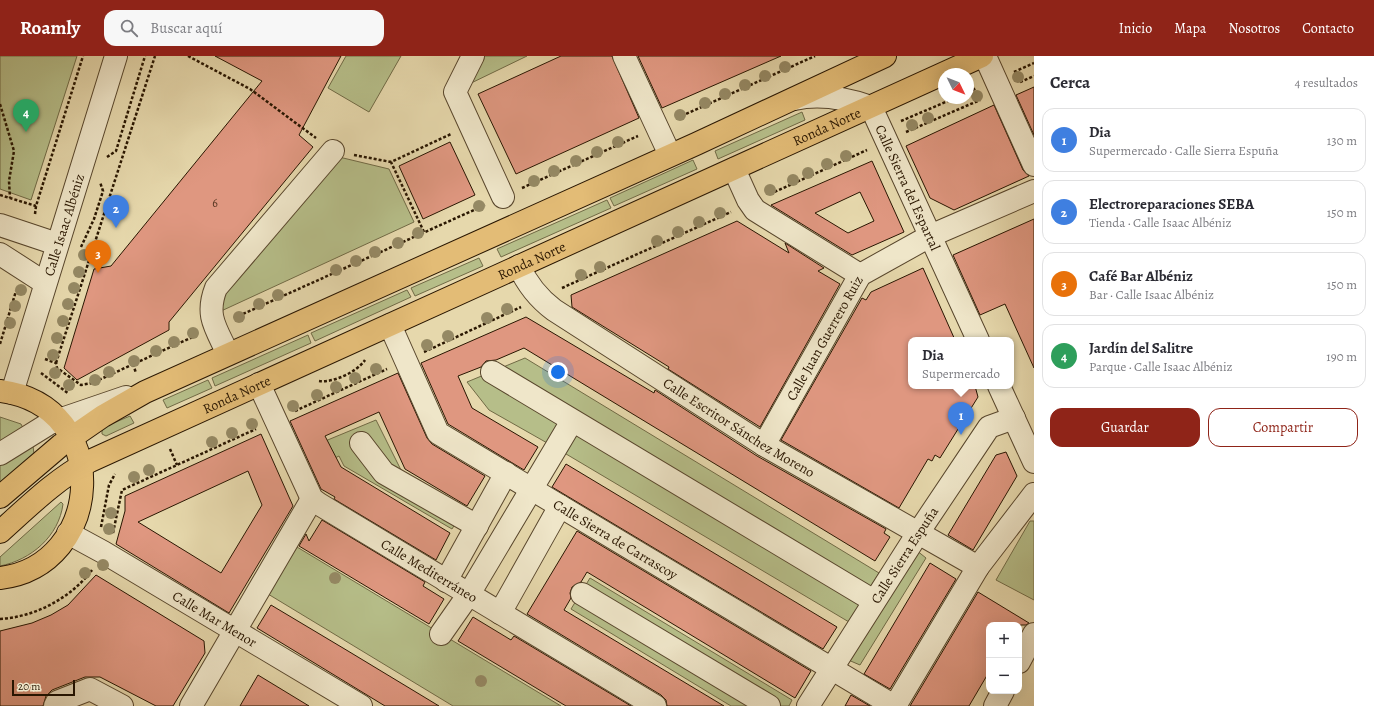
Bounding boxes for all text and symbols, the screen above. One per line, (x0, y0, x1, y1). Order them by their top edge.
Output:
search box (104, 10, 384, 46)
text: Roamly (20, 15, 80, 41)
icon: search (118, 17, 140, 39)
text: Buscar aquí (150, 18, 222, 38)
text: Inicio (1119, 19, 1152, 38)
text: Mapa (1174, 19, 1206, 38)
text: Nosotros (1228, 19, 1280, 38)
text: Contacto (1302, 19, 1354, 38)
north arrow (938, 68, 974, 104)
text: Cerca (1050, 71, 1090, 94)
text: 4 resultados (1294, 74, 1358, 91)
pin: 4 (13, 99, 39, 132)
street label: Ronda Norte (790, 103, 864, 151)
street label: Calle Sierra del Espartal (870, 122, 945, 254)
text: Dia (1089, 122, 1111, 142)
text: 1 (1062, 132, 1066, 149)
text: 130 m (1327, 132, 1357, 149)
text: Supermercado · Calle Sierra Espuña (1089, 142, 1279, 159)
street label: Calle Isaac Albéniz (40, 171, 89, 279)
text: Electroreparaciones SEBA (1089, 194, 1254, 214)
pin: 2 (103, 195, 129, 228)
house number: 6 (212, 195, 218, 211)
text: 2 (1061, 204, 1067, 221)
text: 150 m (1327, 204, 1357, 221)
text: Tienda · Calle Isaac Albéniz (1089, 214, 1232, 231)
street label: Ronda Norte (495, 237, 569, 285)
pin: 3 (85, 240, 111, 273)
text: Café Bar Albéniz (1089, 266, 1193, 286)
street label: Calle Juan Guerrero Ruiz (782, 272, 868, 404)
text: 3 (1061, 276, 1067, 293)
text: 150 m (1327, 276, 1357, 293)
text: Bar · Calle Isaac Albéniz (1089, 286, 1214, 303)
popup (908, 337, 1014, 389)
text: Jardín del Salitre (1089, 338, 1193, 358)
text: Dia (922, 345, 944, 365)
text: 4 (1061, 348, 1067, 365)
text: 190 m (1326, 348, 1357, 365)
text: Parque · Calle Isaac Albéniz (1089, 358, 1233, 375)
your location (548, 362, 568, 382)
text: Supermercado (922, 365, 1000, 382)
street label: Ronda Norte (200, 371, 274, 419)
street label: Calle Escritor Sánchez Moreno (659, 374, 818, 482)
pin: 1 (948, 402, 974, 435)
button: Guardar (1050, 408, 1200, 447)
button: Compartir (1208, 408, 1358, 447)
street label: Calle Sierra de Carrascoy (549, 495, 682, 585)
street label: Calle Sierra Espuña (866, 503, 943, 608)
street label: Calle Mediterráneo (377, 534, 481, 607)
street label: Calle Mar Menor (169, 587, 261, 652)
map controls (986, 622, 1022, 694)
button: + (986, 622, 1022, 658)
button: − (986, 658, 1022, 694)
scale bar (12, 678, 75, 697)
text: 20 m (18, 679, 40, 694)

